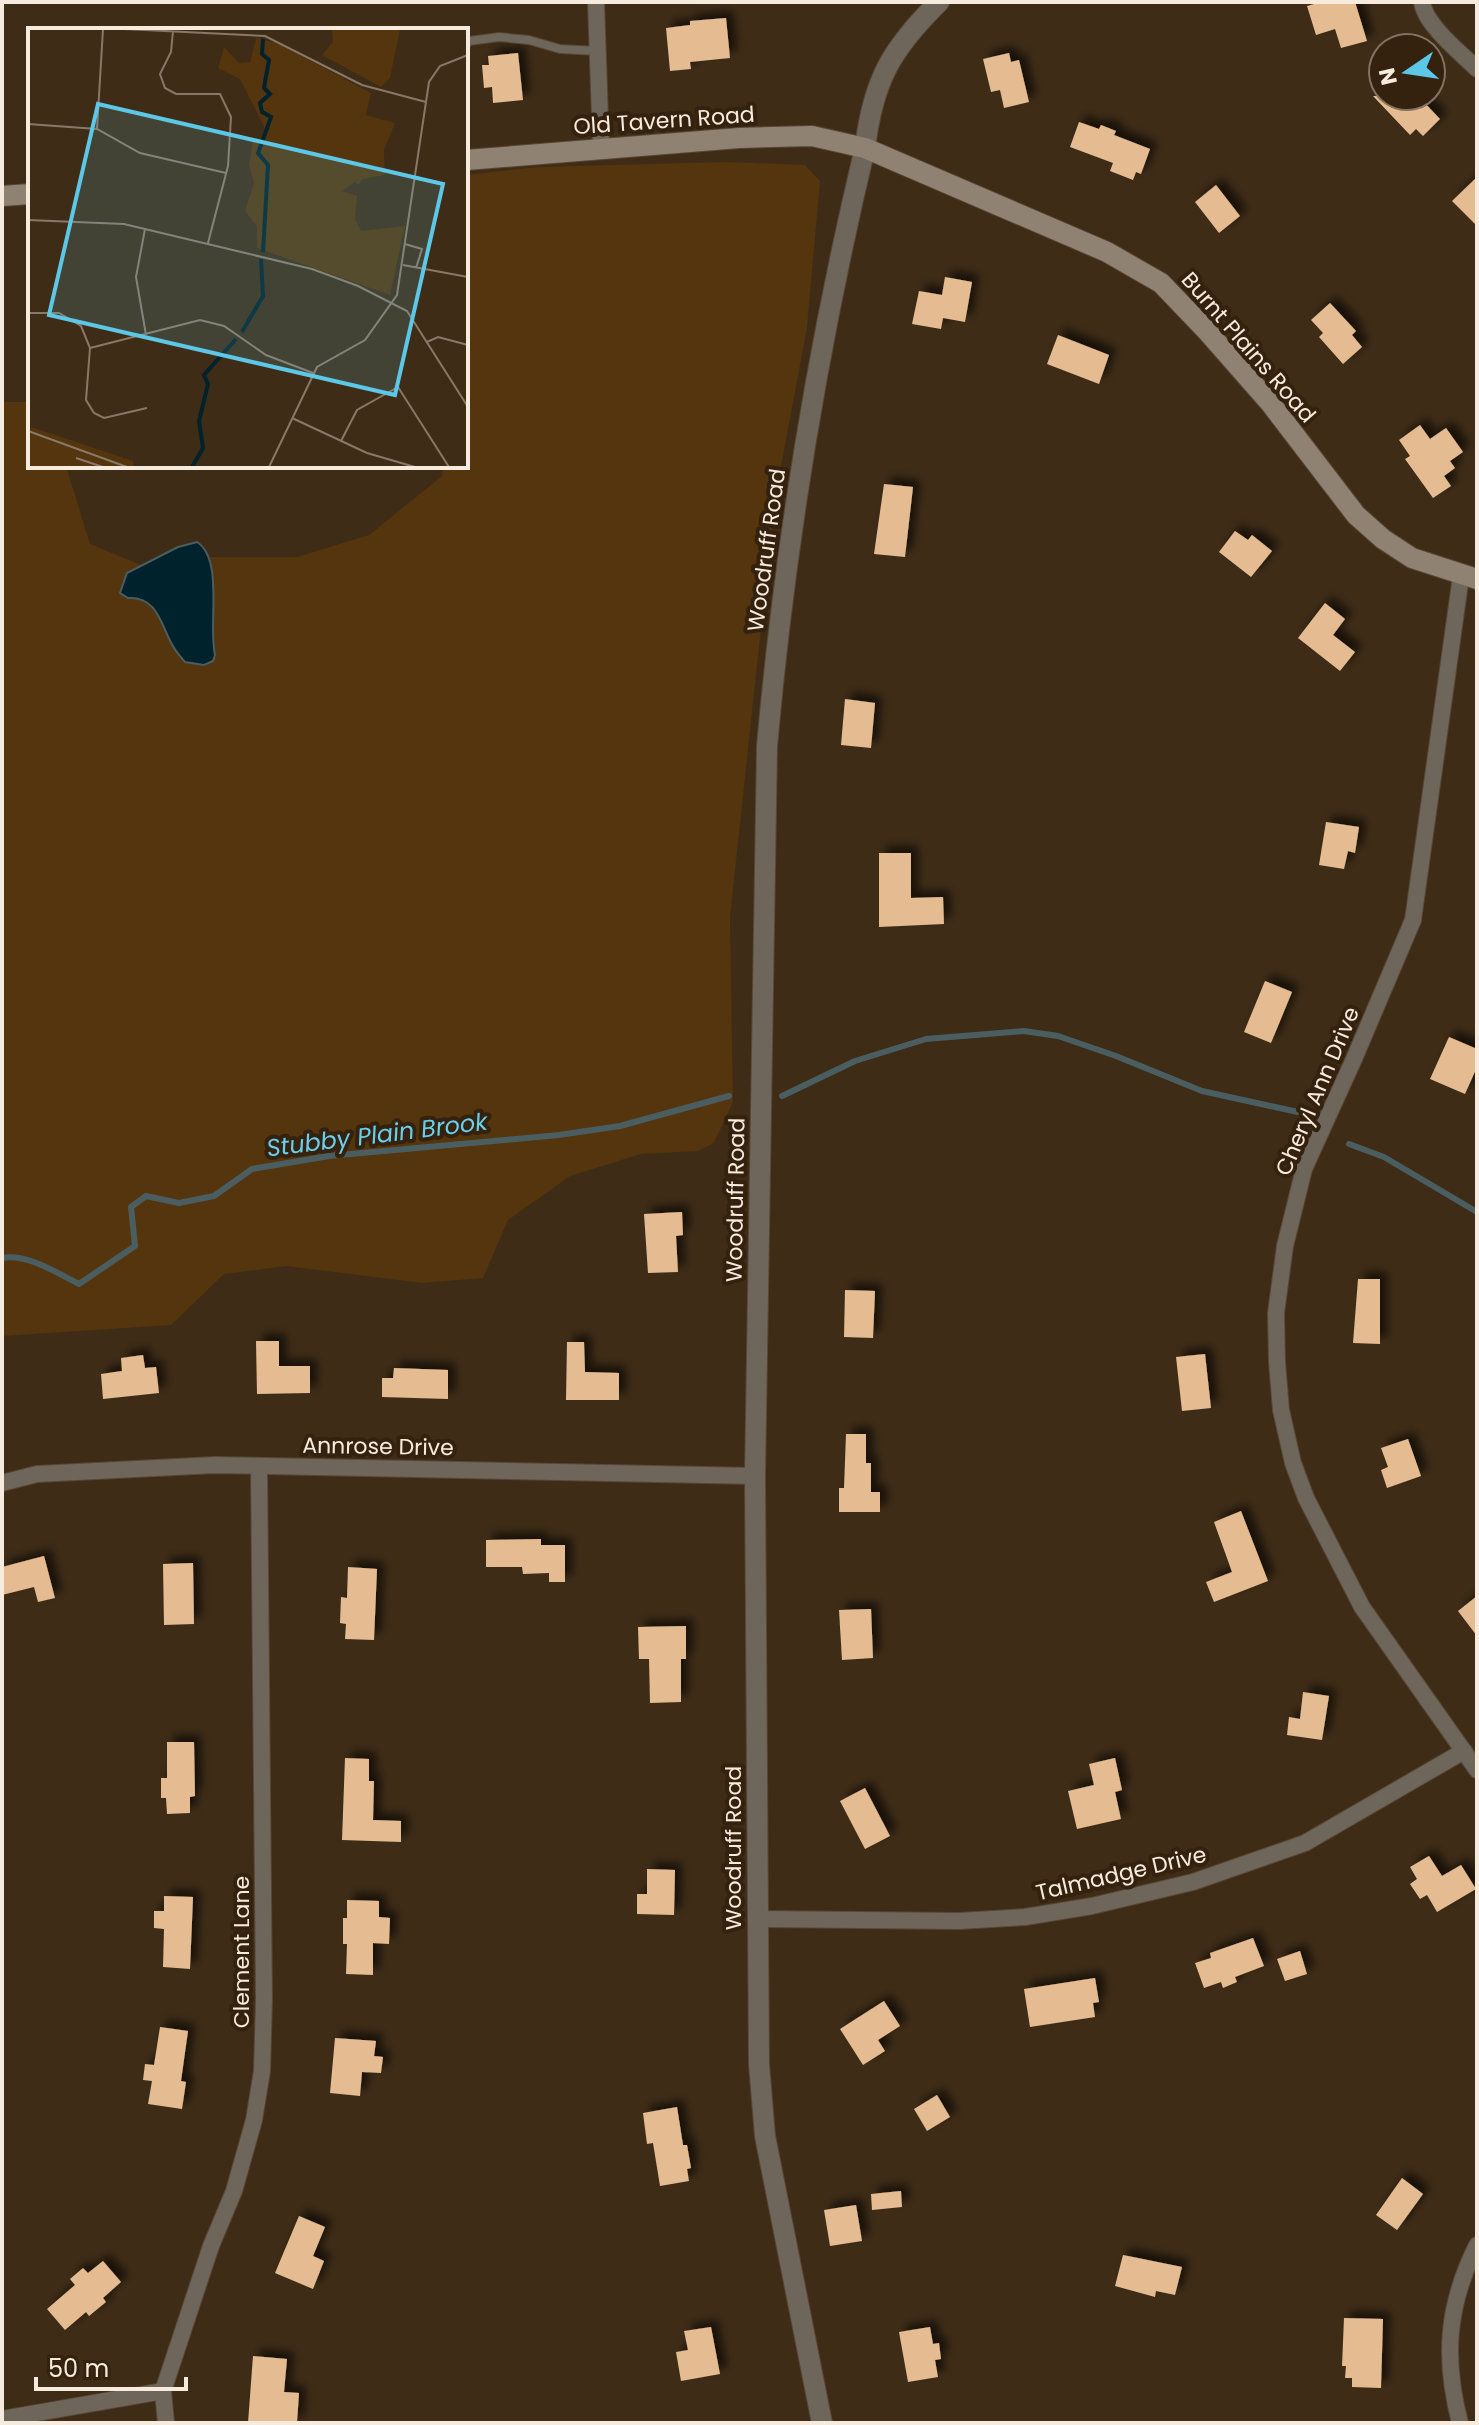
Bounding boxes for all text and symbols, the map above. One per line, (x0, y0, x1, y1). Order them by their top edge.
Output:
inset map (28, 28, 468, 468)
north arrow (1367, 32, 1447, 112)
text: N (1371, 65, 1405, 88)
street label: Old Tavern Road (572, 99, 756, 142)
street label: Burnt Plains Road (1174, 265, 1323, 430)
street label: Woodruff Road (740, 467, 793, 634)
street label: Cheryl Ann Drive (1268, 1002, 1367, 1180)
water label: Stubby Plain Brook (265, 1104, 491, 1164)
street label: Woodruff Road (719, 1118, 752, 1282)
street label: Annrose Drive (302, 1430, 454, 1463)
street label: Woodruff Road (718, 1766, 749, 1930)
street label: Talmadge Drive (1033, 1839, 1209, 1908)
street label: Clement Lane (226, 1876, 257, 2028)
scale bar (36, 2341, 186, 2391)
text: 50 m (48, 2352, 109, 2385)

